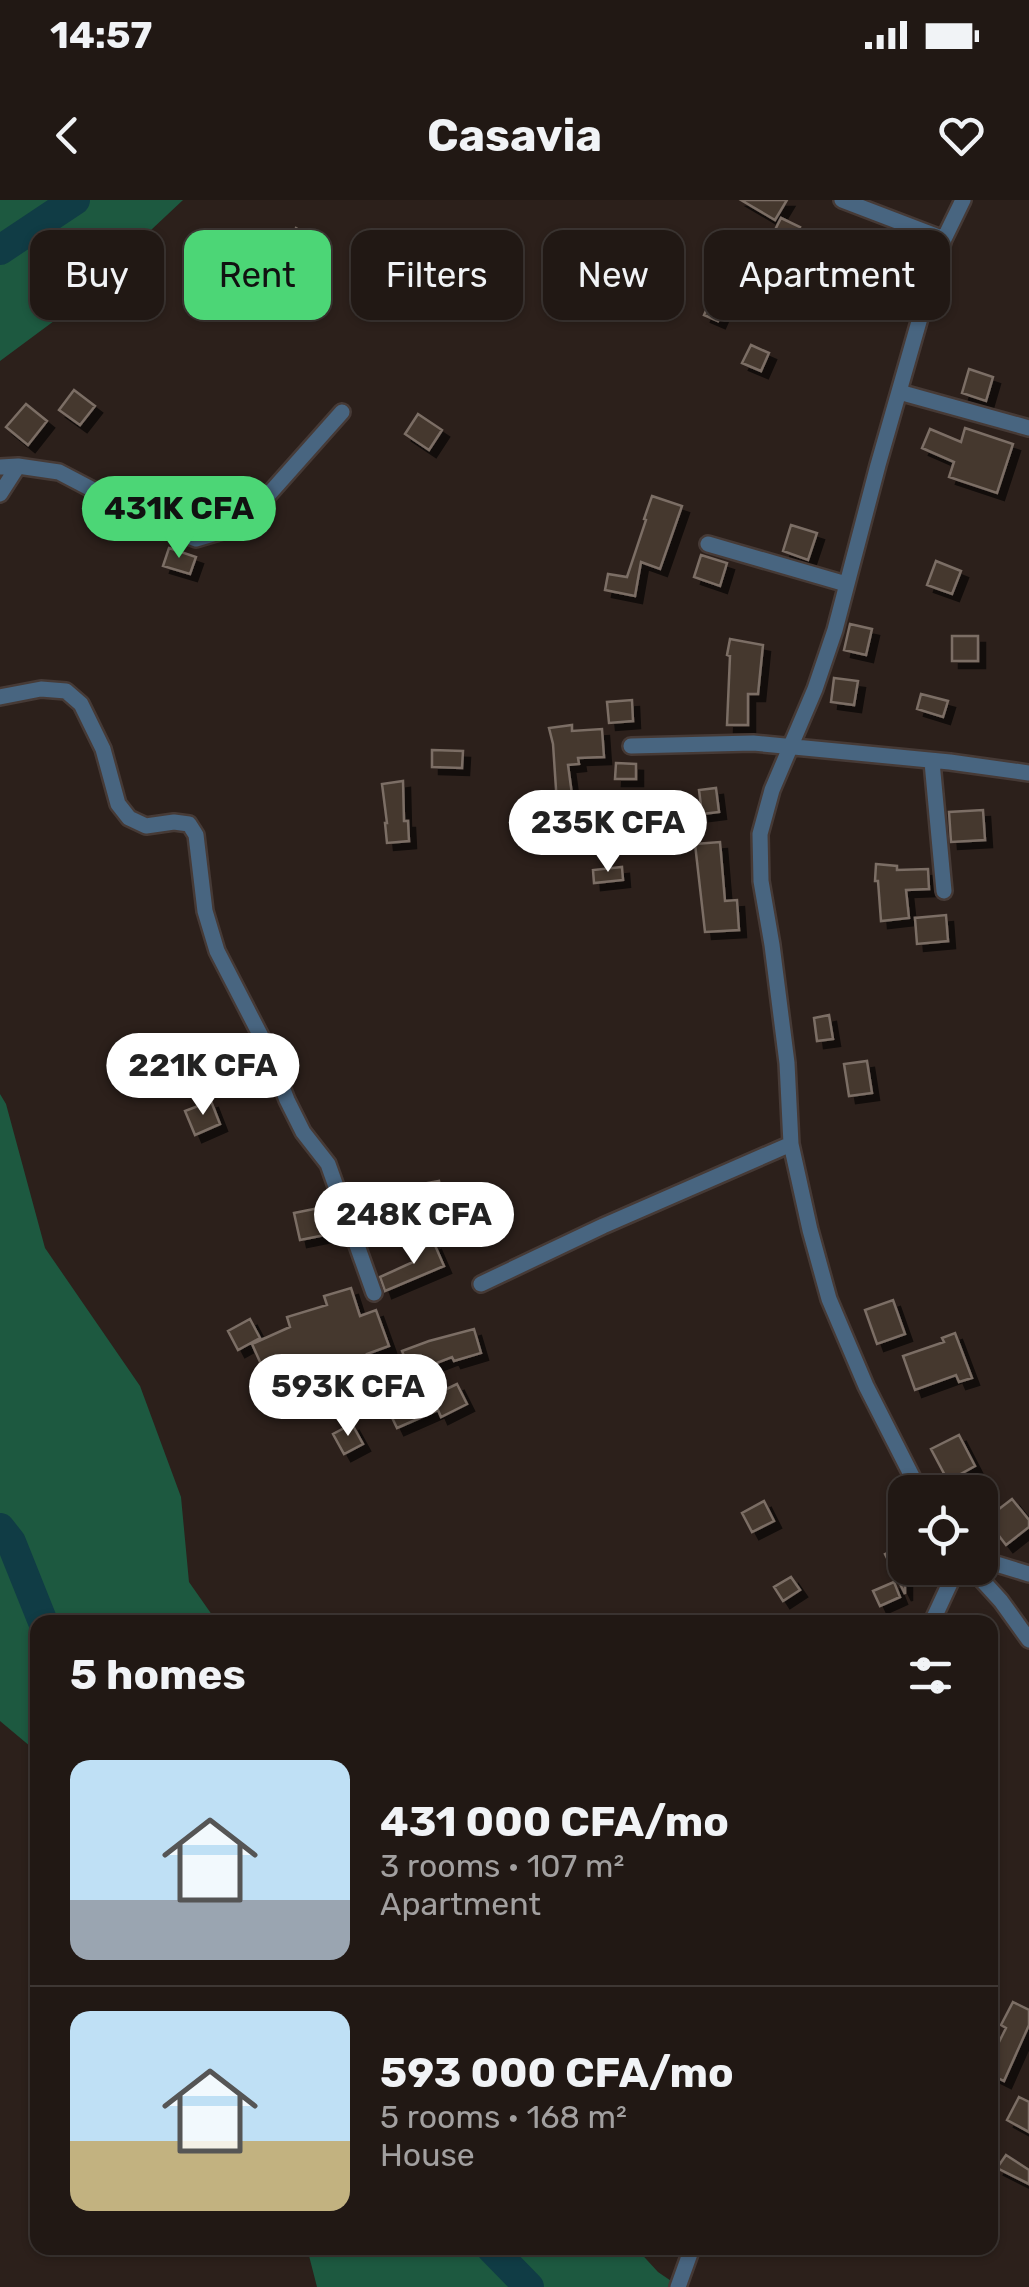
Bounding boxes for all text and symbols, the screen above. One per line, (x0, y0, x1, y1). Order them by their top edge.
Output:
text: 14:57 (50, 12, 152, 58)
icon: back (40, 108, 95, 163)
icon: heart (934, 108, 989, 163)
text: Casavia (427, 109, 602, 162)
chip: Buy (30, 230, 164, 320)
chip: Rent (184, 230, 331, 320)
chip: Filters (351, 230, 523, 320)
chip: New (543, 230, 684, 320)
chip: Apartment (704, 230, 950, 320)
pin: 431K CFA (76, 476, 282, 561)
text: 431K CFA (104, 489, 254, 527)
pin: 235K CFA (505, 790, 711, 875)
text: 235K CFA (531, 803, 685, 841)
pin: 221K CFA (100, 1033, 306, 1118)
text: 221K CFA (128, 1046, 278, 1084)
pin: 248K CFA (311, 1182, 517, 1267)
text: 248K CFA (336, 1195, 492, 1233)
pin: 593K CFA (245, 1354, 451, 1439)
text: 593K CFA (271, 1367, 425, 1405)
map controls (888, 1475, 998, 1585)
button: locate (888, 1475, 998, 1585)
icon: filters (903, 1648, 958, 1703)
text: 5 homes (70, 1650, 246, 1700)
text: 431 000 CFA/mo (380, 1797, 729, 1847)
icon: home (150, 1800, 270, 1920)
text: 3 rooms · 107 m² (380, 1847, 624, 1885)
text: Apartment (380, 1885, 541, 1923)
text: 593 000 CFA/mo (380, 2048, 734, 2098)
icon: home (150, 2051, 270, 2171)
text: 5 rooms · 168 m² (380, 2098, 627, 2136)
text: House (380, 2136, 475, 2174)

